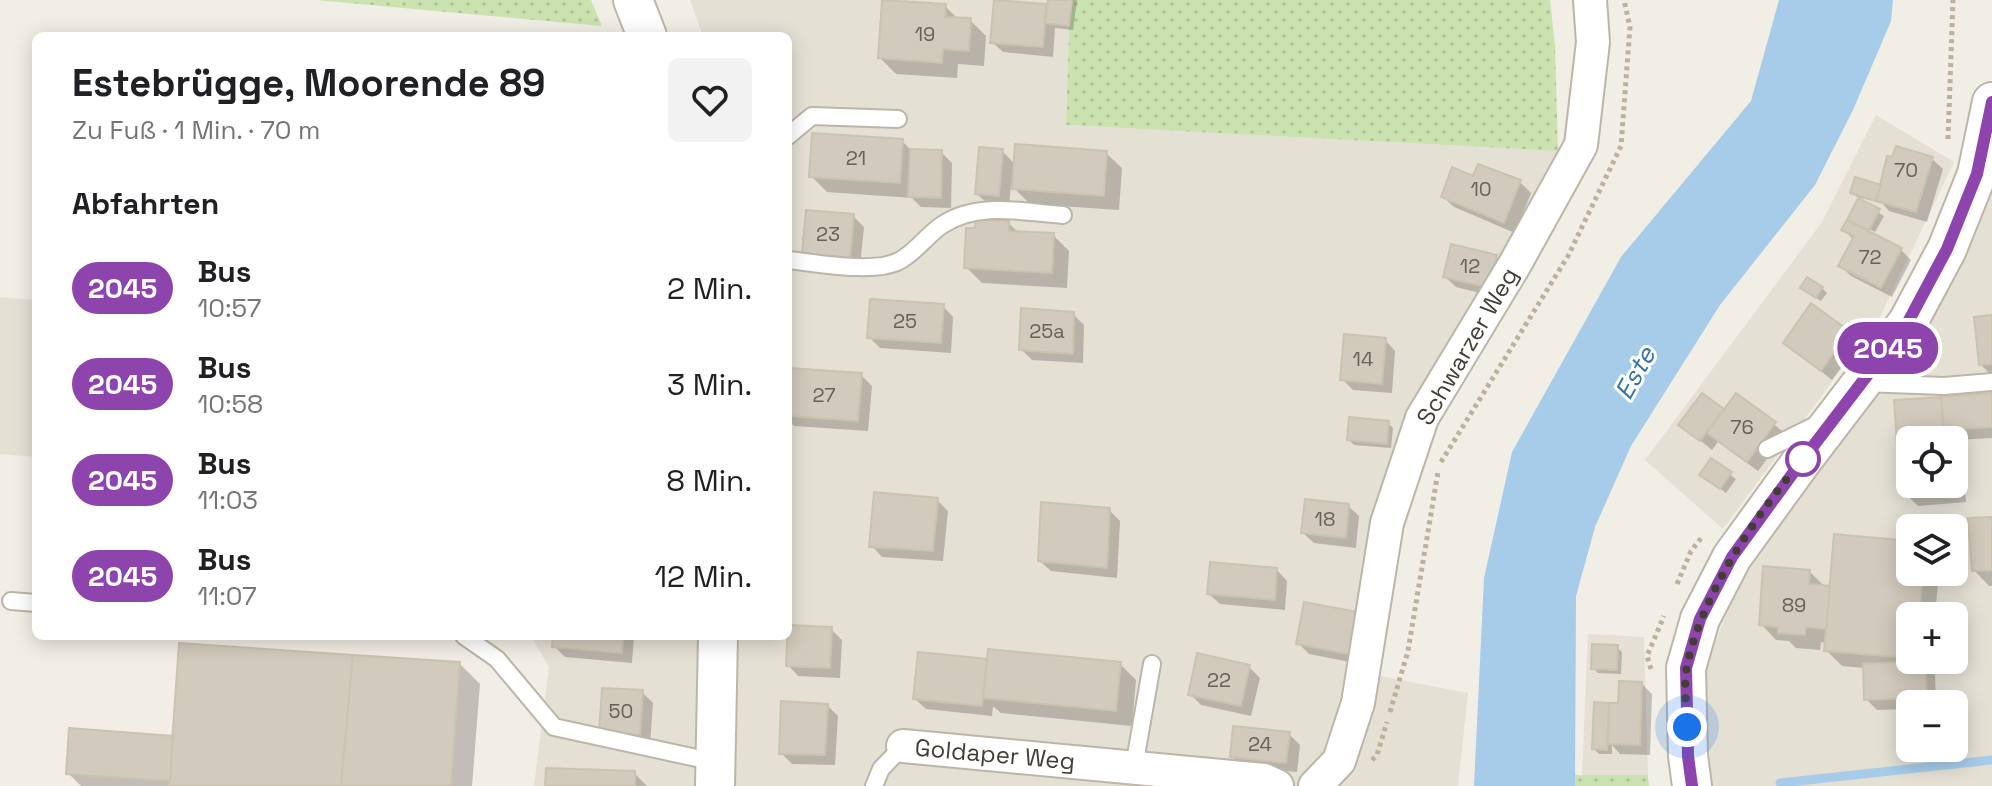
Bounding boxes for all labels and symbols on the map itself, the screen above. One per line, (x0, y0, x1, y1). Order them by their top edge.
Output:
house number: 19 (915, 21, 935, 47)
house number: 21 (846, 145, 866, 171)
house number: 70 (1894, 157, 1918, 183)
house number: 10 (1470, 176, 1492, 202)
house number: 23 (816, 221, 840, 247)
house number: 72 (1858, 244, 1882, 270)
house number: 12 (1460, 253, 1480, 279)
street label: Schwarzer Weg (1409, 262, 1525, 430)
house number: 25 (893, 308, 917, 334)
house number: 25a (1029, 318, 1065, 344)
line badge: 2045 (1832, 322, 1944, 374)
water label: Este (1607, 339, 1664, 405)
house number: 14 (1353, 346, 1373, 372)
house number: 27 (812, 382, 836, 408)
house number: 76 (1730, 414, 1754, 440)
unlabelled marker (1786, 442, 1820, 476)
house number: 18 (1315, 506, 1335, 532)
house number: 89 (1782, 592, 1806, 618)
house number: 22 (1207, 667, 1231, 693)
house number: 50 (609, 698, 633, 724)
your location (1667, 707, 1707, 747)
house number: 24 (1248, 731, 1272, 757)
street label: Goldaper Weg (914, 732, 1076, 776)

